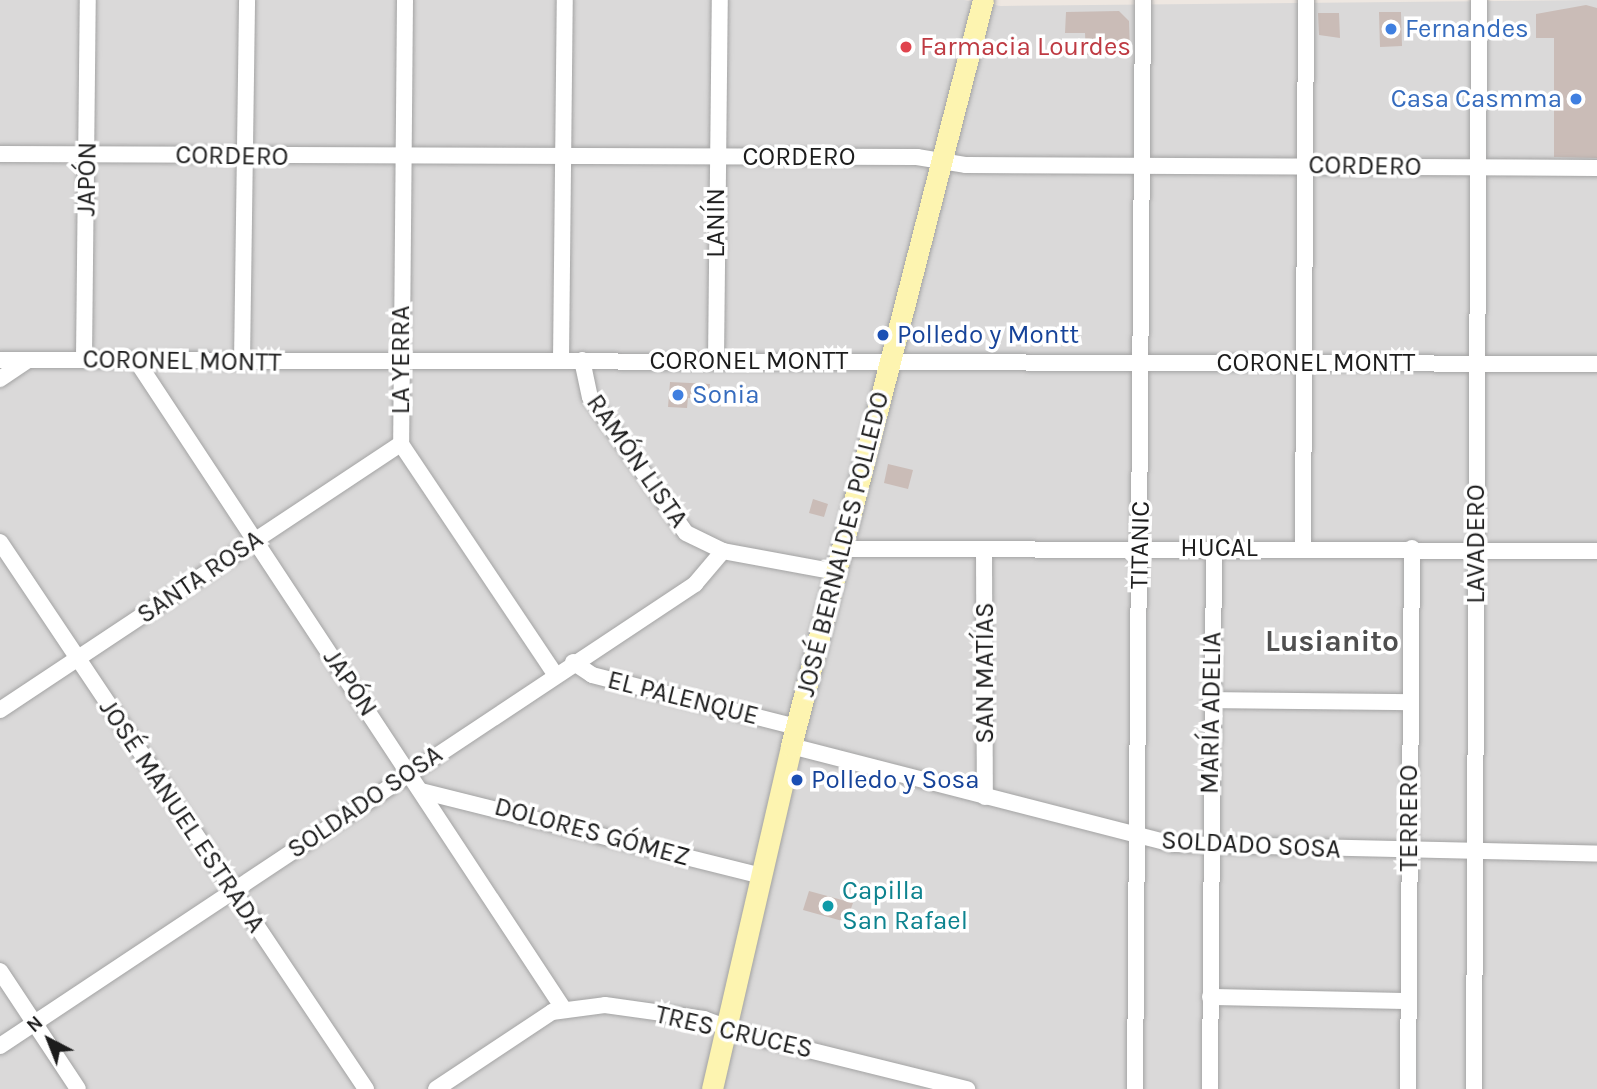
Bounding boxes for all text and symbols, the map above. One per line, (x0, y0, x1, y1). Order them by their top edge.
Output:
place label: Fernandes (1405, 13, 1529, 45)
marker: Fernandes (1383, 21, 1399, 37)
place label: Farmacia Lourdes (920, 31, 1131, 63)
marker: Farmacia Lourdes (898, 39, 914, 55)
place label: Casa Casmma (1391, 83, 1562, 115)
marker: Casa Casmma (1568, 91, 1584, 107)
street label: CORDERO (175, 139, 289, 173)
street label: CORDERO (742, 141, 856, 173)
street label: JAPÓN (71, 142, 103, 216)
street label: CORDERO (1308, 149, 1422, 183)
street label: LANÍN (700, 188, 732, 258)
street label: LA YERRA (385, 306, 417, 414)
place label: Polledo y Montt (897, 319, 1079, 351)
marker: Polledo y Montt (875, 327, 891, 343)
street label: CORONEL MONTT (82, 344, 282, 378)
street label: CORONEL MONTT (650, 345, 848, 377)
street label: CORONEL MONTT (1217, 347, 1415, 379)
place label: Sonia (692, 379, 760, 411)
marker: Sonia (670, 387, 686, 403)
street label: RAMÓN LISTA (580, 388, 694, 534)
street label: JOSÉ BERNALDES POLLEDO (790, 388, 896, 700)
street label: LAVADERO (1460, 484, 1492, 604)
street label: TITANIC (1124, 501, 1156, 589)
street label: SANTA ROSA (131, 524, 269, 630)
street label: HUCAL (1180, 532, 1258, 564)
street label: SAN MATÍAS (969, 602, 1001, 744)
district label: Lusianito (1265, 623, 1399, 659)
street label: MARÍA ADELIA (1194, 632, 1228, 794)
street label: JAPÓN (316, 643, 384, 723)
street label: EL PALENQUE (604, 664, 762, 732)
street label: JOSÉ MANUEL ESTRADA (92, 693, 272, 939)
street label: SOLDADO SOSA (282, 739, 448, 865)
place label: Polledo y Sosa (811, 764, 979, 796)
street label: TERRERO (1393, 765, 1425, 871)
marker: Polledo y Sosa (789, 772, 805, 788)
street label: DOLORES GÓMEZ (491, 791, 693, 873)
street label: SOLDADO SOSA (1160, 825, 1342, 865)
place label: Capilla San Rafael (842, 875, 968, 936)
marker: Capilla San Rafael (820, 898, 836, 914)
street label: TRES CRUCES (652, 999, 816, 1065)
north arrow (14, 1005, 84, 1075)
text: N (23, 1012, 47, 1037)

